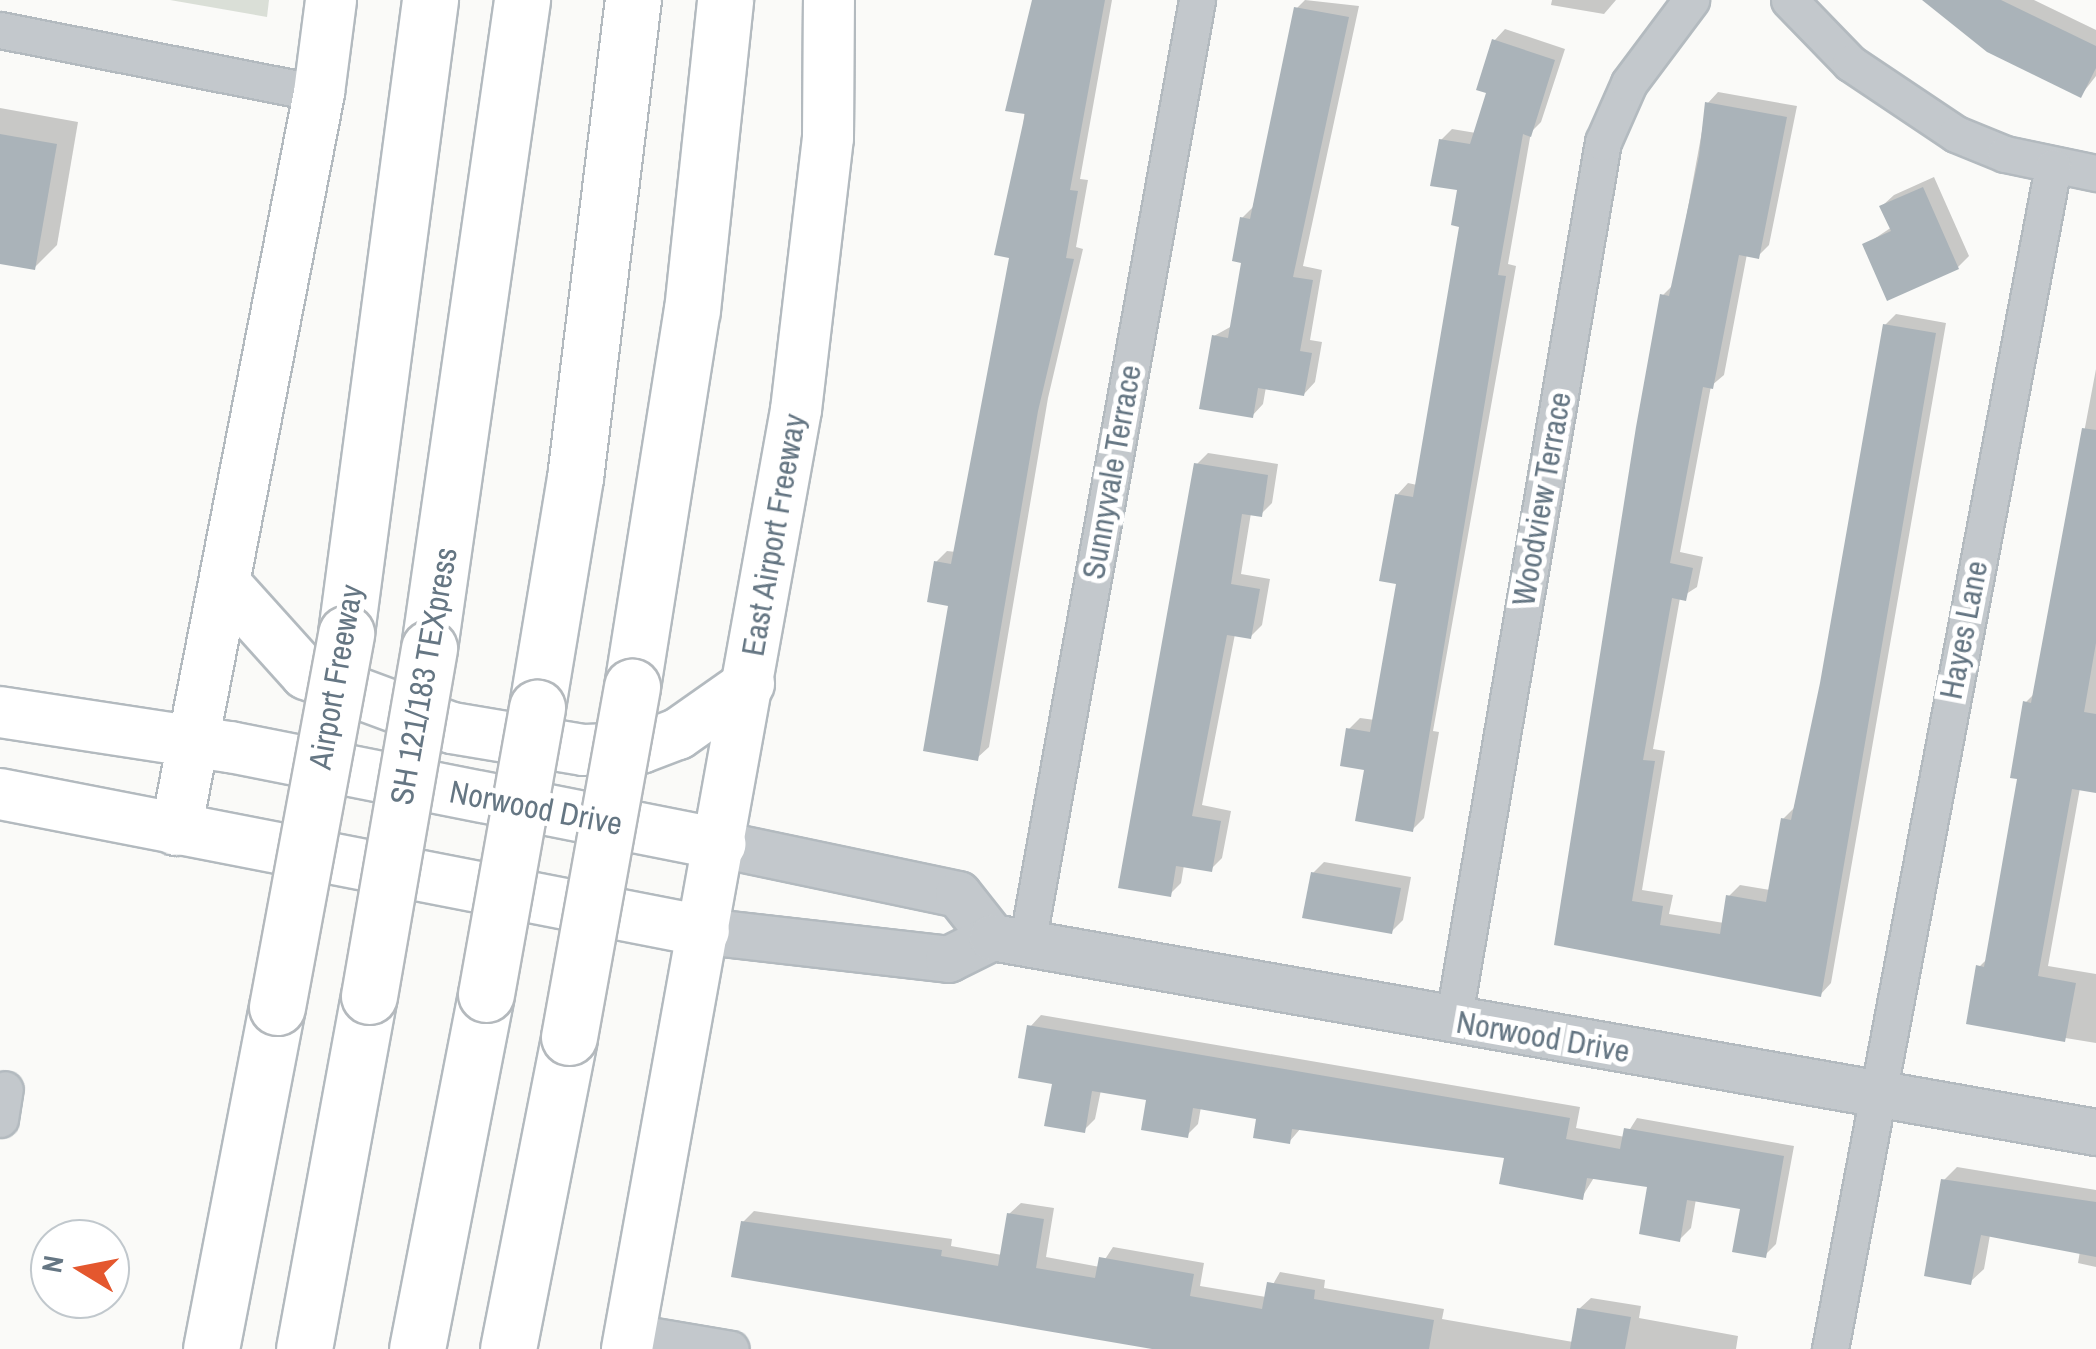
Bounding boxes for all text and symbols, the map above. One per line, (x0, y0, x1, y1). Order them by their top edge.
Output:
street label: Sunnyvale Terrace (1074, 362, 1150, 582)
street label: Woodview Terrace (1504, 389, 1580, 609)
street label: East Airport Freeway (734, 410, 814, 660)
street label: SH 121/183 TEXpress (382, 544, 466, 808)
street label: Hayes Lane (1932, 558, 1996, 702)
street label: Airport Freeway (301, 582, 371, 772)
street label: Norwood Drive (446, 772, 626, 844)
street label: Norwood Drive (1454, 1003, 1632, 1071)
north arrow (30, 1219, 130, 1319)
text: N (32, 1253, 73, 1276)

